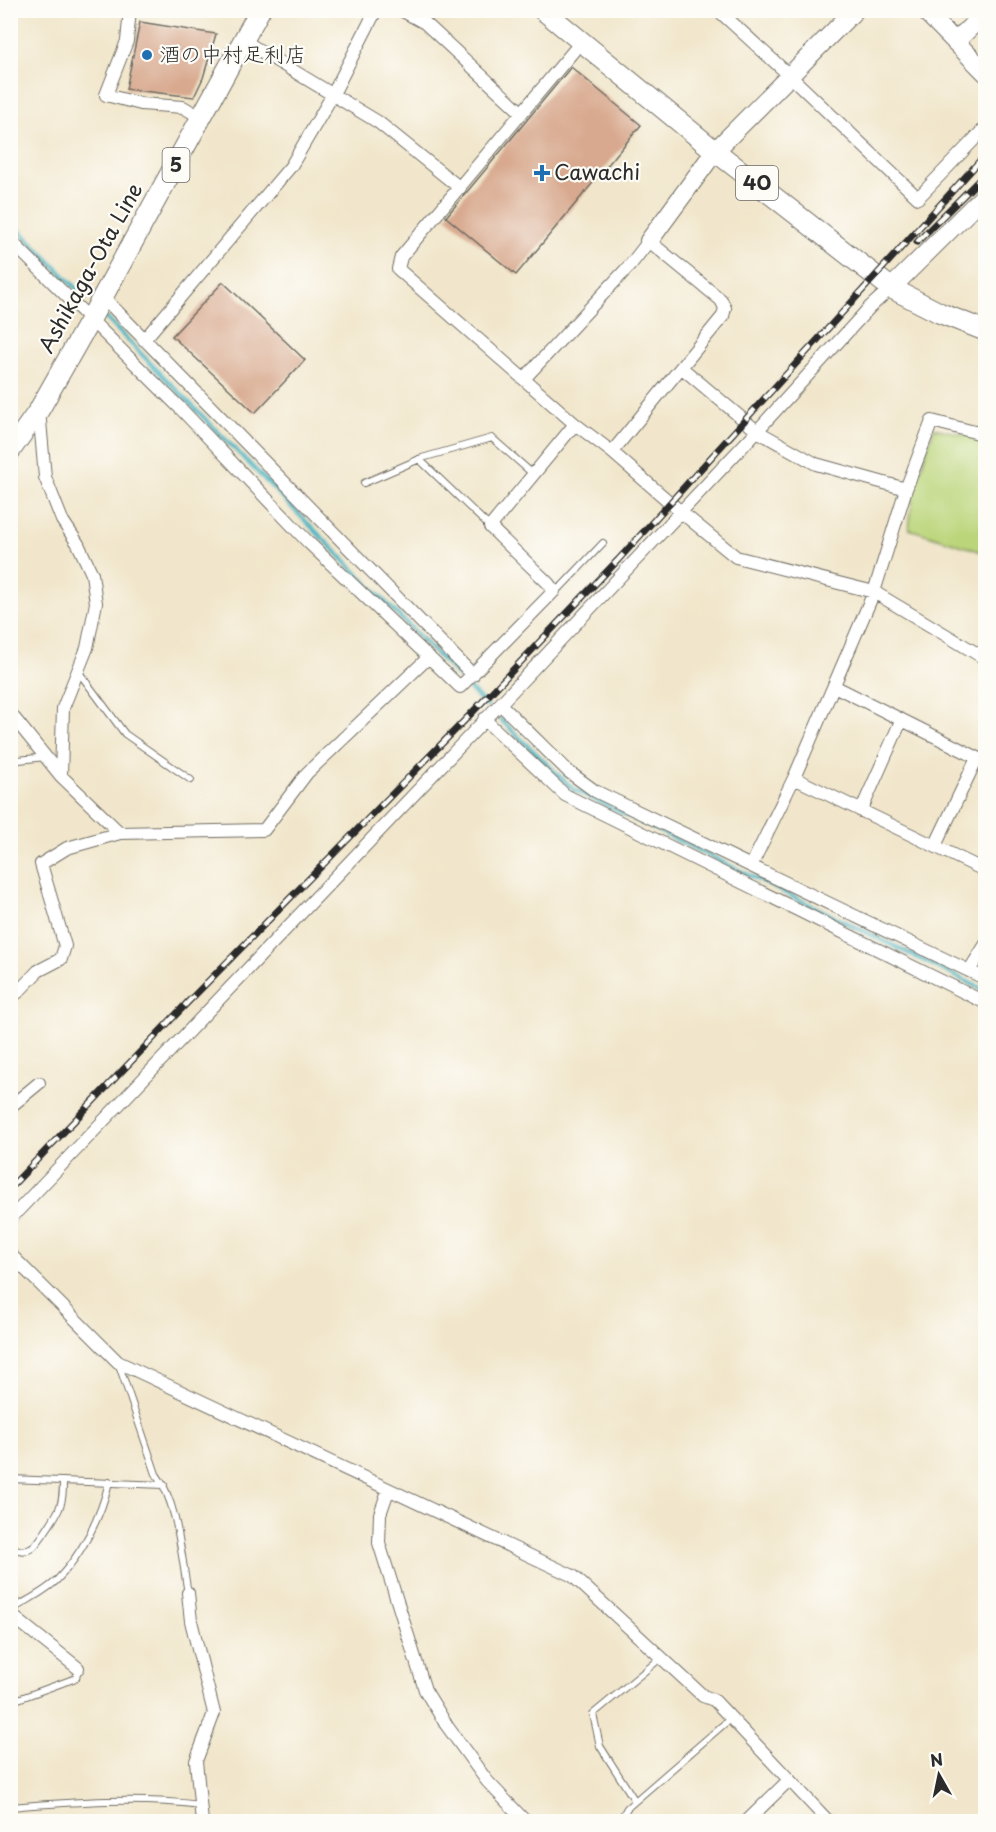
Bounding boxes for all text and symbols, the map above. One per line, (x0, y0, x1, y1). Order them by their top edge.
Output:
place label: 酒の中村足利店 (159, 37, 306, 69)
marker: 酒の中村足利店 (140, 48, 154, 62)
road number: 5 (162, 148, 190, 182)
place label: Cawachi (554, 155, 640, 187)
marker: Cawachi (535, 166, 549, 180)
road number: 40 (736, 166, 778, 200)
street label: Ashikaga-Ota Line (29, 176, 149, 358)
north arrow (909, 1745, 969, 1805)
text: N (928, 1746, 945, 1772)

